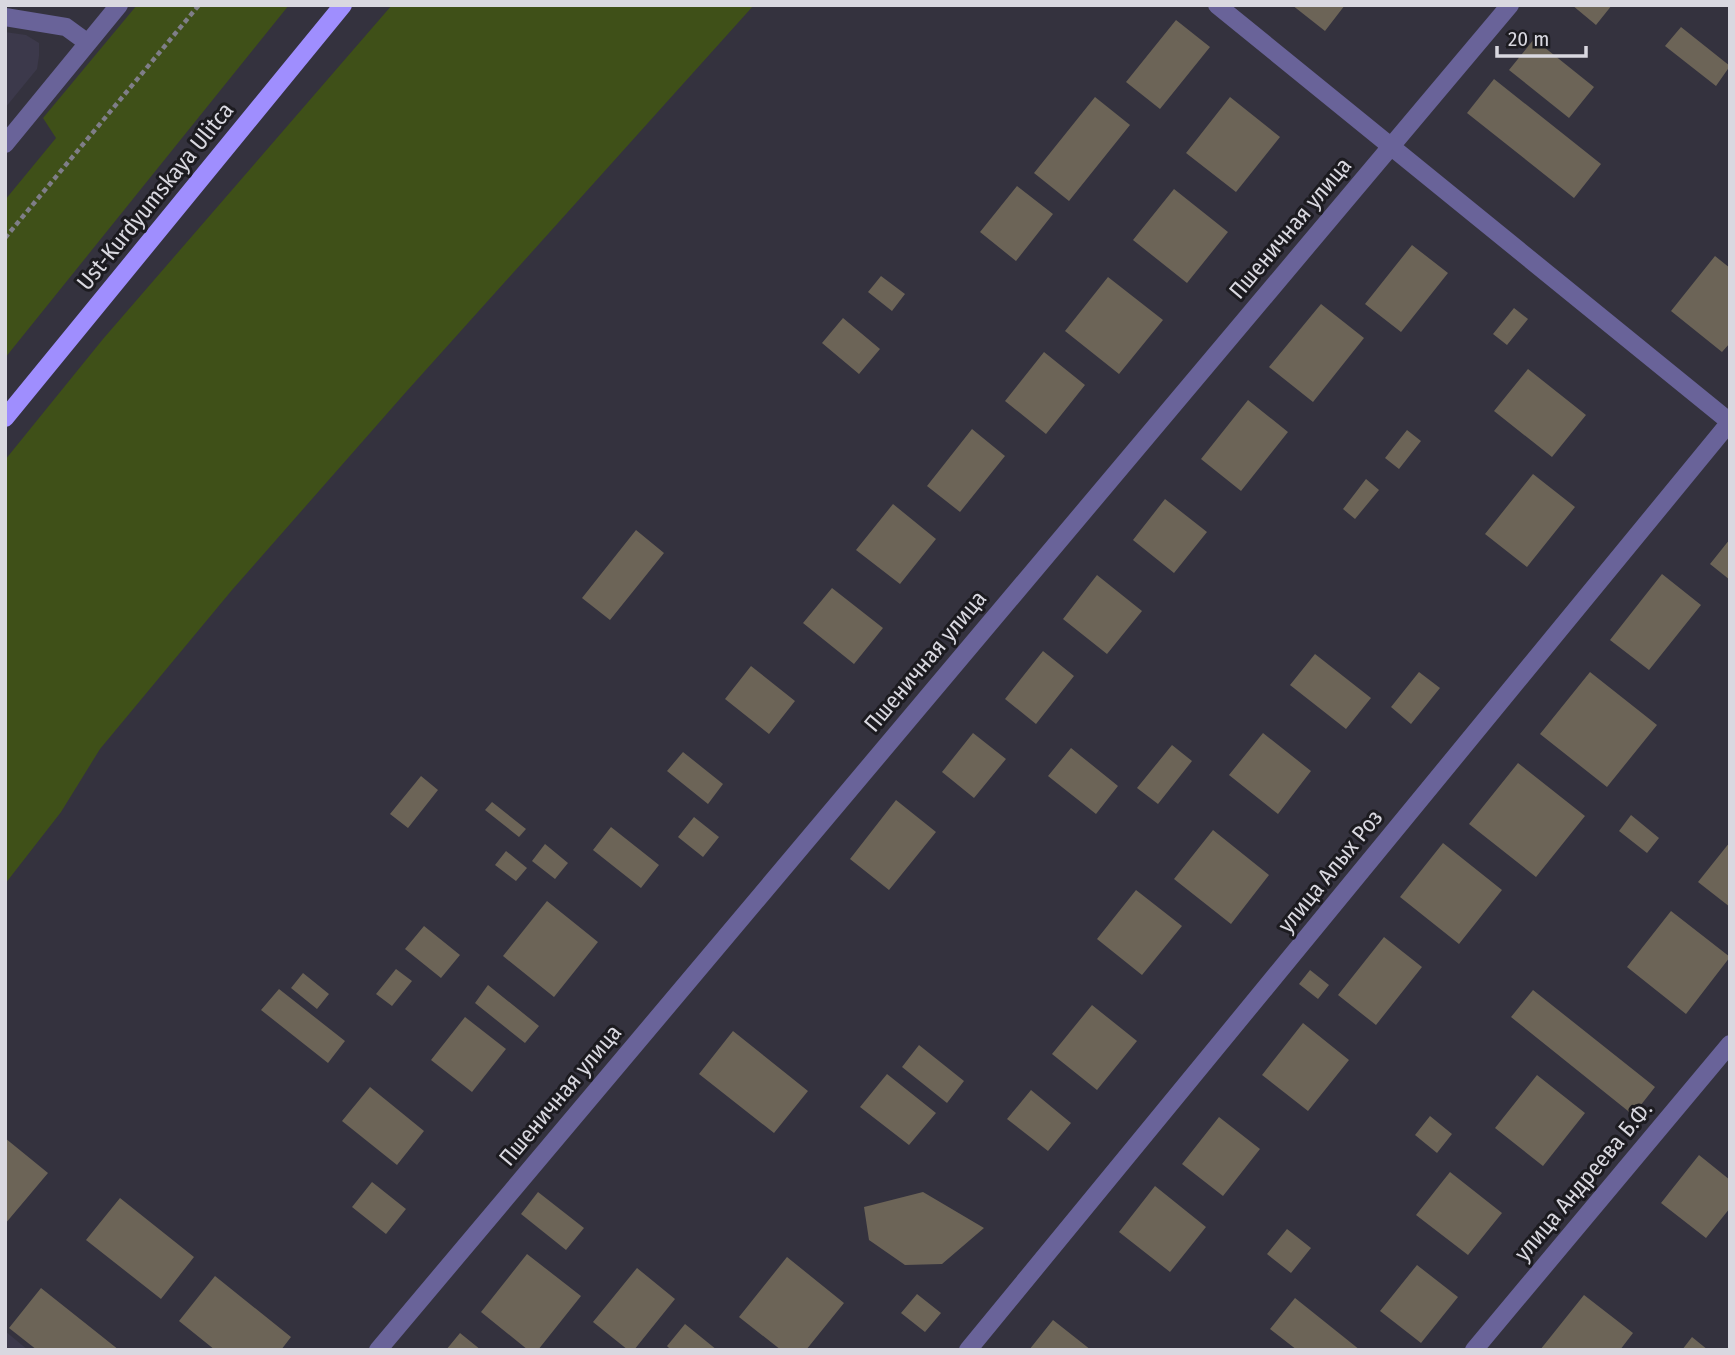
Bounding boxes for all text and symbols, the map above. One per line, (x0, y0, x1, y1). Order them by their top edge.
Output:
scale bar (1497, 14, 1586, 58)
text: 20 m (1508, 26, 1549, 52)
street label: Ust-Kurdyumskaya Ulitca (71, 97, 239, 295)
street label: Пшеничная улица (1223, 152, 1357, 304)
street label: Пшеничная улица (858, 585, 992, 737)
street label: улица Алых Роз (1272, 804, 1388, 938)
street label: Пшеничная улица (493, 1019, 627, 1171)
street label: улица Андреева Б.Ф. (1508, 1095, 1658, 1267)

